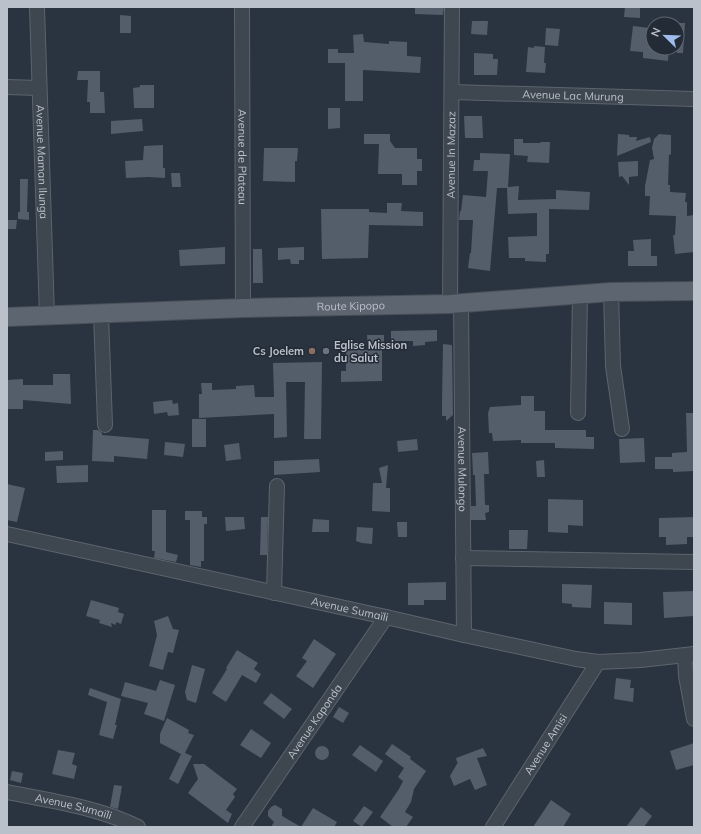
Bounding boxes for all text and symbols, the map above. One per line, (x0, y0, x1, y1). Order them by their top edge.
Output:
north arrow (645, 16, 685, 56)
text: N (648, 26, 664, 39)
street label: Avenue Lac Murung (522, 87, 624, 104)
street label: Avenue Maman Ilunga (33, 105, 51, 219)
street label: Avenue de Plateau (235, 109, 250, 205)
street label: Avenue In Mazaz (444, 111, 458, 199)
street label: Route Kipopo (317, 298, 385, 314)
place label: Eglise Mission du Salut (334, 338, 407, 365)
place label: Cs Joelem (253, 344, 304, 358)
marker: Cs Joelem (307, 346, 317, 356)
marker: Eglise Mission du Salut (321, 346, 331, 356)
street label: Avenue Mulongo (455, 426, 470, 512)
street label: Avenue Sumaïli (310, 594, 390, 624)
street label: Avenue Kaponda (284, 681, 345, 761)
street label: Avenue Amisi (521, 711, 570, 777)
street label: Avenue Sumaïli (34, 791, 114, 823)

